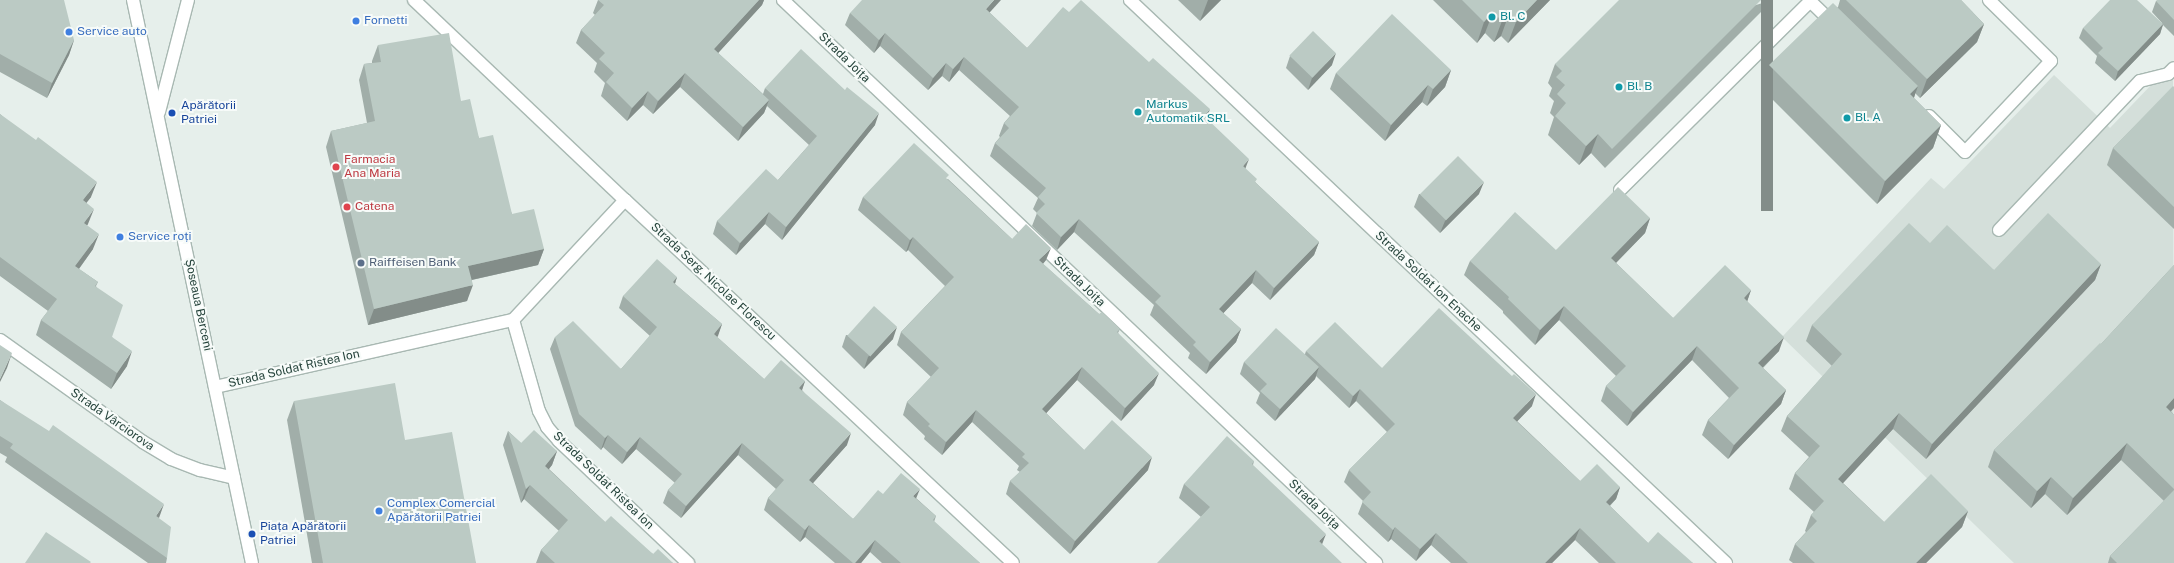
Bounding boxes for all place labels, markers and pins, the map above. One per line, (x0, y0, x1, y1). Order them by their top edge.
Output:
place label: Bl. C (1500, 10, 1526, 24)
marker: Bl. C (1487, 12, 1497, 22)
place label: Fornetti (364, 14, 408, 28)
marker: Fornetti (351, 16, 361, 26)
place label: Service auto (77, 25, 147, 39)
marker: Service auto (64, 27, 74, 37)
place label: Bl. B (1627, 80, 1652, 94)
marker: Bl. B (1614, 82, 1624, 92)
place label: Markus Automatik SRL (1146, 98, 1230, 126)
place label: Apărătorii Patriei (181, 99, 236, 127)
marker: Apărătorii Patriei (166, 107, 178, 119)
marker: Markus Automatik SRL (1133, 107, 1143, 117)
place label: Bl. A (1855, 111, 1881, 125)
marker: Bl. A (1842, 113, 1852, 123)
place label: Farmacia Ana Maria (344, 153, 400, 181)
marker: Farmacia Ana Maria (331, 162, 341, 172)
place label: Catena (355, 200, 394, 214)
marker: Catena (342, 202, 352, 212)
place label: Service roți (128, 230, 192, 244)
marker: Service roți (115, 232, 125, 242)
place label: Raiffeisen Bank (369, 256, 457, 270)
marker: Raiffeisen Bank (356, 258, 366, 268)
place label: Complex Comercial Apărătorii Patriei (387, 497, 495, 525)
marker: Complex Comercial Apărătorii Patriei (374, 506, 384, 516)
place label: Piața Apărătorii Patriei (260, 520, 346, 548)
marker: Piața Apărătorii Patriei (247, 529, 257, 539)

